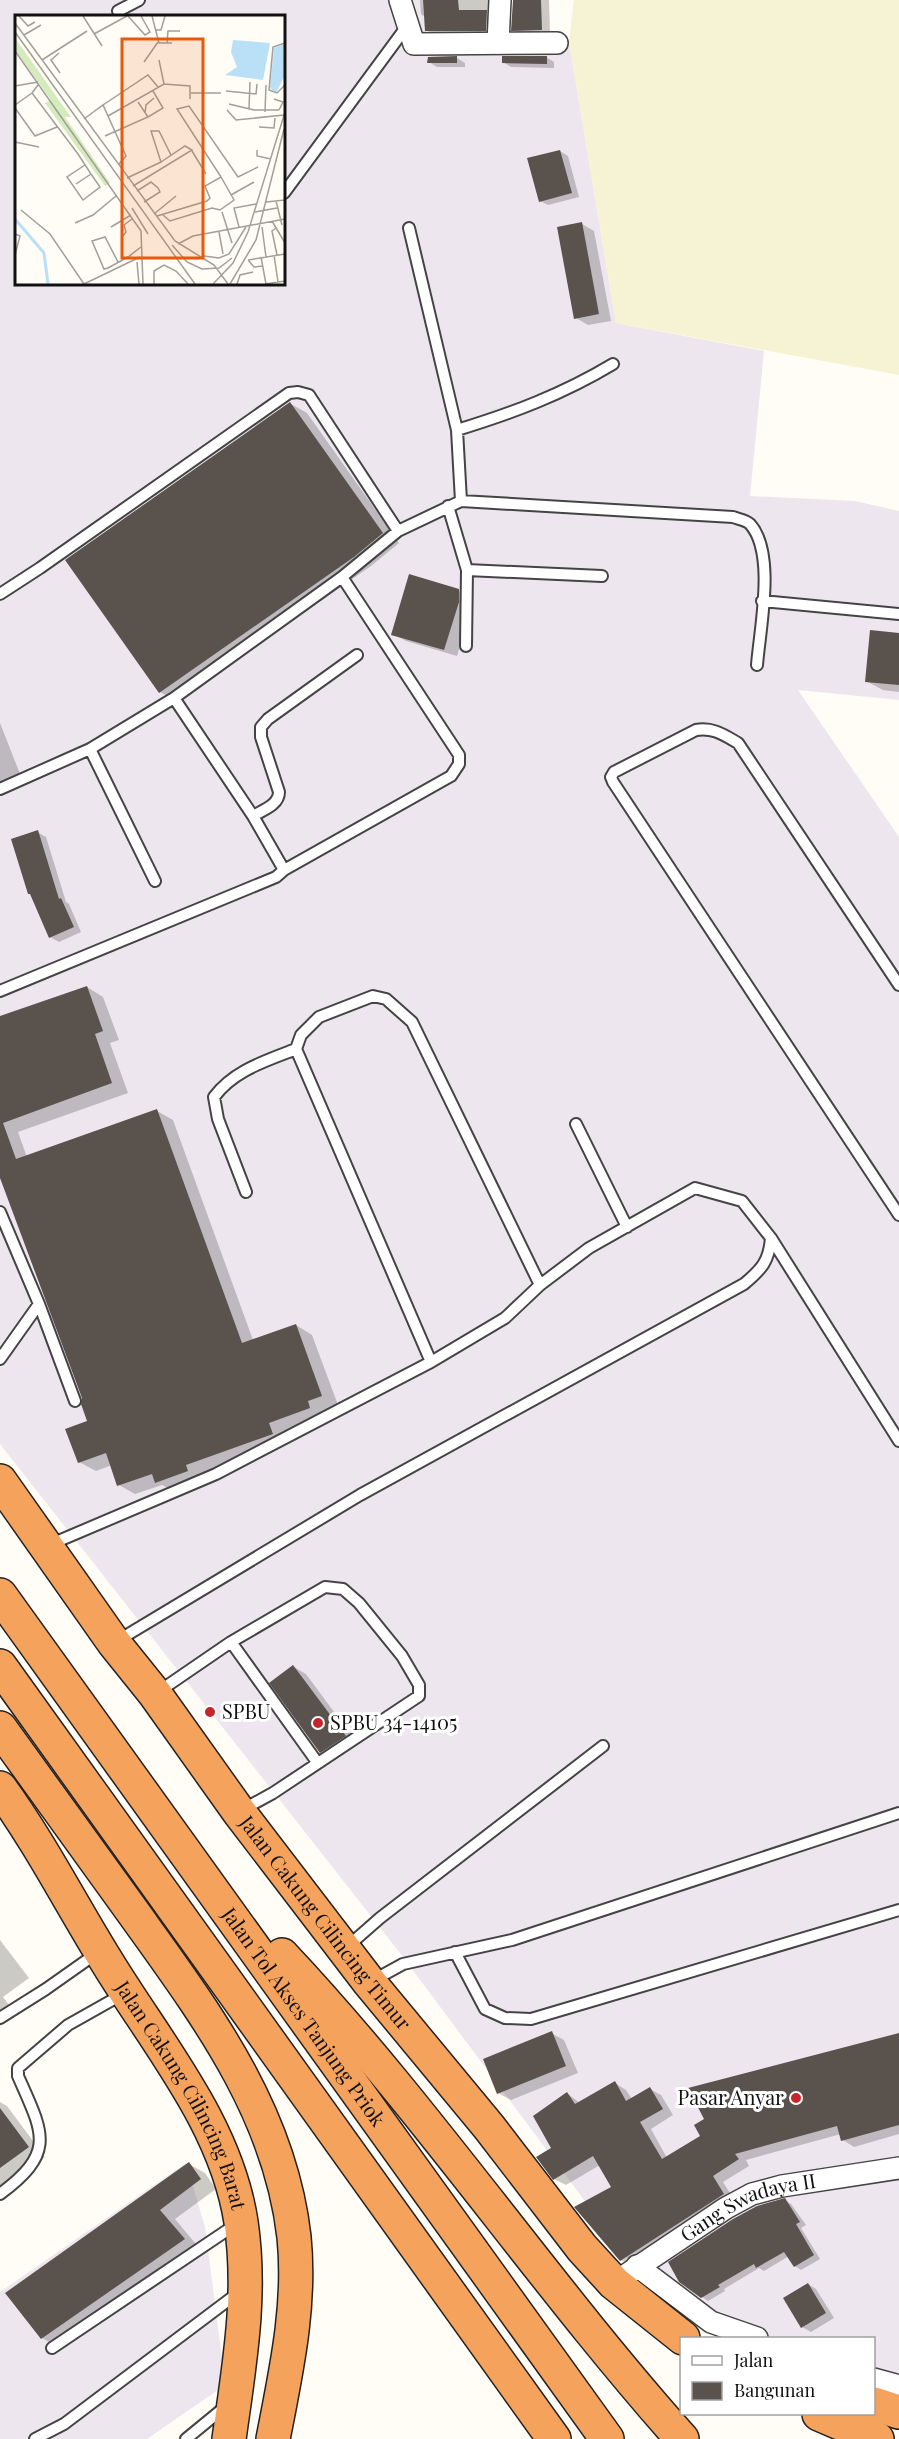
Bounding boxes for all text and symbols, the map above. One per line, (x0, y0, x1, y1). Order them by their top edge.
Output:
inset map (15, 15, 285, 285)
place label: SPBU (222, 1697, 271, 1724)
marker: SPBU (203, 1705, 217, 1719)
place label: SPBU 34-14105 (330, 1708, 457, 1735)
marker: SPBU 34-14105 (311, 1716, 325, 1730)
street label: Jalan Cakung Cilincing Timur (234, 1809, 418, 2035)
street label: Jalan Tol Akses Tanjung Priok (216, 1901, 393, 2131)
street label: Jalan Cakung Cilincing Barat (110, 1974, 254, 2213)
place label: Pasar Anyar (678, 2083, 784, 2110)
marker: Pasar Anyar (789, 2091, 803, 2105)
street label: Gang Swadaya II (674, 2166, 818, 2247)
legend (680, 2337, 875, 2415)
text: Jalan (733, 2348, 774, 2372)
text: Bangunan (734, 2378, 815, 2402)

